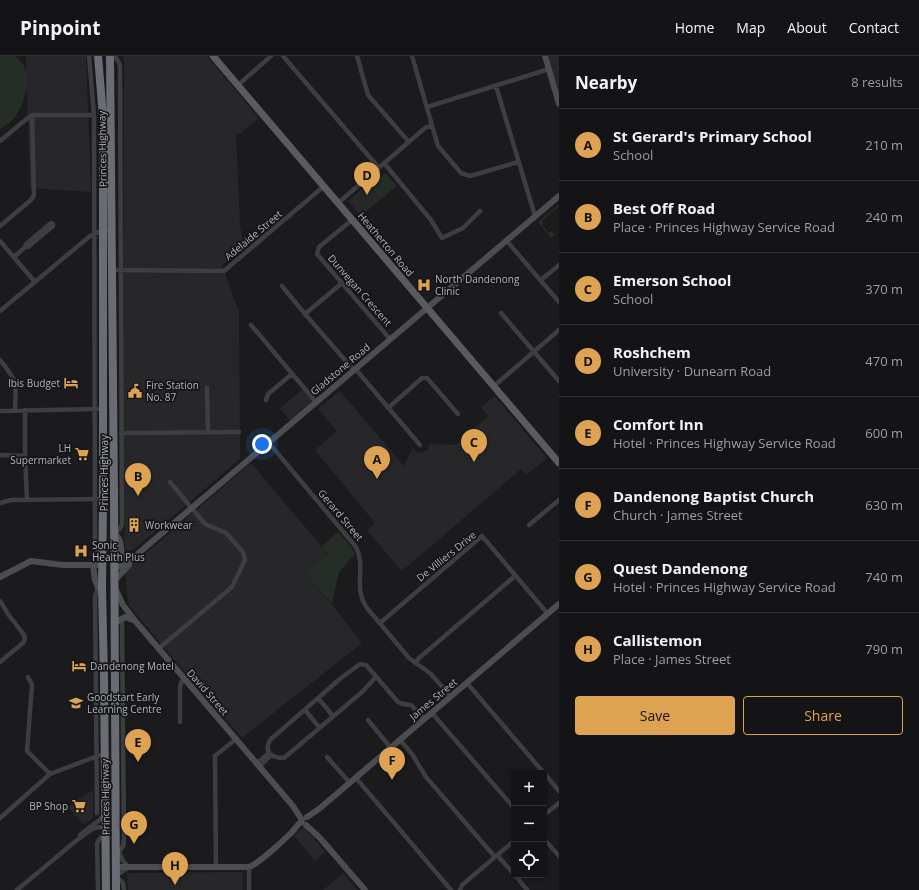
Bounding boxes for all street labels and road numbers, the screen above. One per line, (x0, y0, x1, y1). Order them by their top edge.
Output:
street label: Princes Highway (94, 110, 110, 187)
street label: Adelaide Street (221, 207, 285, 263)
street label: Heatherton Road (355, 209, 417, 279)
street label: Dunvegan Crescent (325, 251, 395, 329)
street label: Gladstone Road (307, 340, 373, 398)
street label: Princes Highway (97, 434, 111, 511)
street label: Gerard Street (315, 486, 367, 544)
street label: De Villiers Drive (413, 527, 479, 584)
street label: David Street (184, 666, 232, 718)
street label: James Street (405, 675, 460, 724)
street label: Princes Highway (97, 758, 113, 835)

